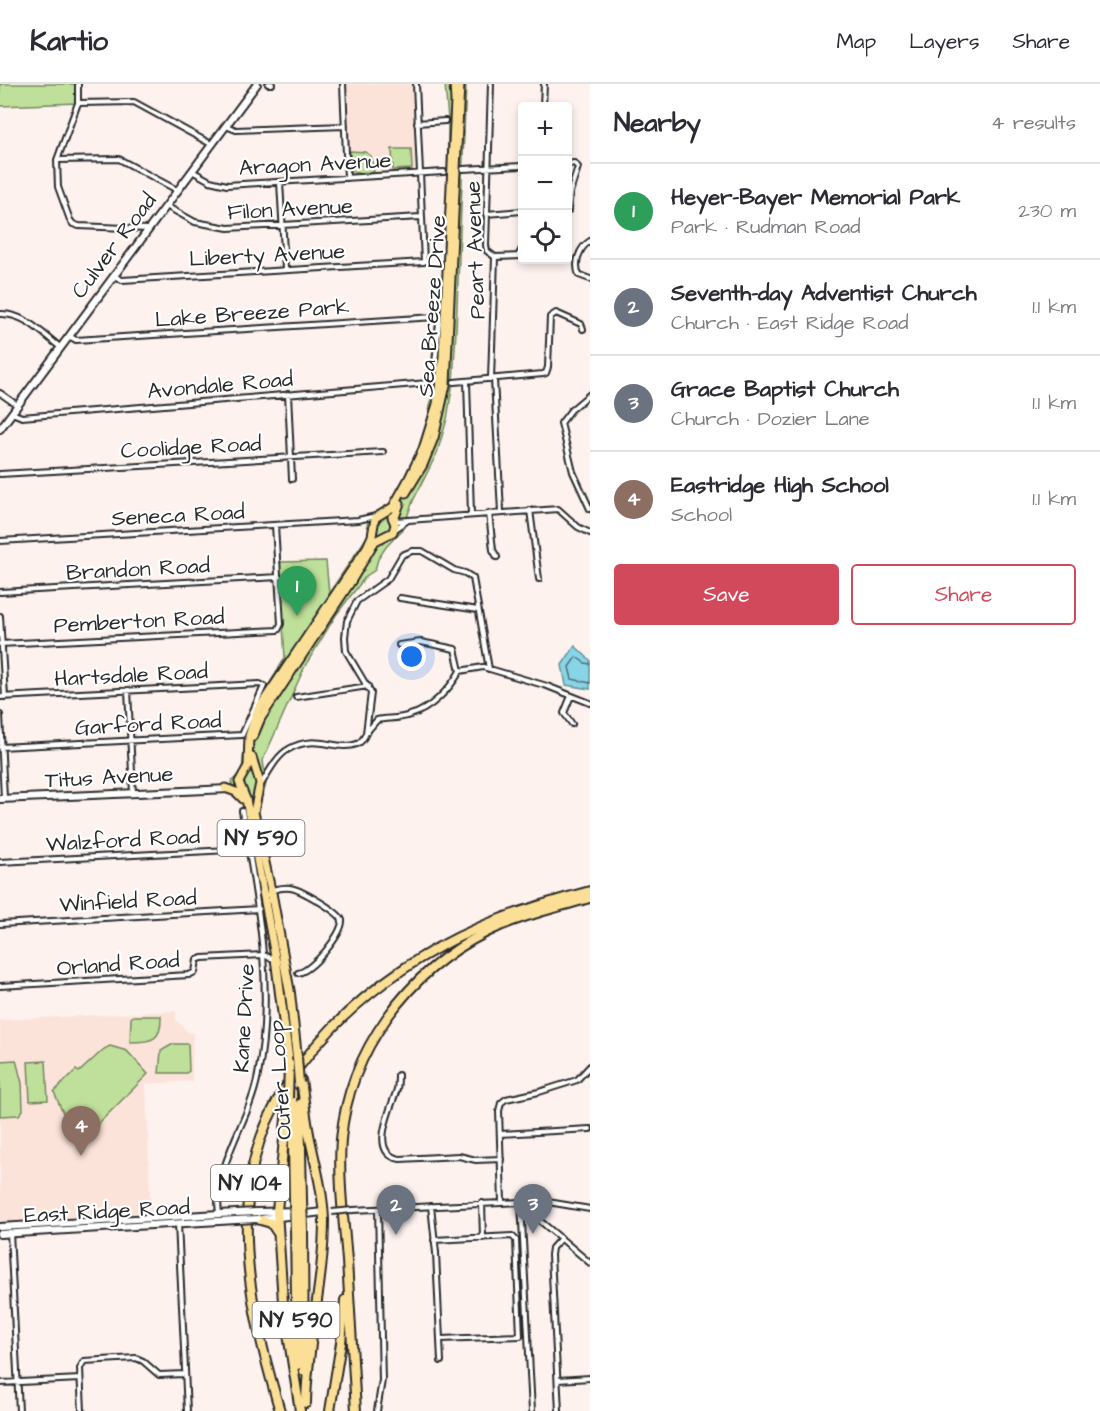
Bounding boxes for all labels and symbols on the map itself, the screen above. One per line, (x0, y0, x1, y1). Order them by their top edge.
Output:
street label: Aragon Avenue (238, 145, 392, 185)
street label: Peart Avenue (458, 180, 493, 320)
street label: Culver Road (64, 187, 164, 305)
street label: Filon Avenue (227, 191, 354, 228)
street label: Sea Breeze Drive (411, 214, 454, 398)
street label: Liberty Avenue (188, 236, 346, 276)
street label: Lake Breeze Park (154, 291, 351, 336)
street label: Avondale Road (146, 364, 294, 407)
street label: Coolidge Road (120, 428, 262, 468)
street label: Seneca Road (111, 497, 246, 534)
street label: Brandon Road (65, 550, 211, 589)
pin: 1 (278, 566, 316, 616)
street label: Pemberton Road (53, 602, 225, 641)
your location (397, 642, 426, 671)
street label: Hartsdale Road (53, 656, 209, 695)
street label: Garford Road (74, 705, 222, 744)
street label: Titus Avenue (44, 759, 174, 796)
road number: NY 590 (218, 820, 304, 856)
street label: Walzford Road (45, 821, 201, 860)
street label: Winfield Road (59, 882, 197, 921)
street label: Orland Road (56, 945, 181, 984)
street label: Kane Drive (226, 963, 263, 1073)
street label: Outer Loop (261, 1019, 300, 1141)
pin: 4 (62, 1106, 100, 1156)
road number: NY 104 (211, 1165, 289, 1201)
pin: 3 (514, 1184, 552, 1234)
pin: 2 (376, 1186, 416, 1235)
street label: East Ridge Road (23, 1192, 191, 1232)
road number: NY 590 (252, 1302, 340, 1338)

